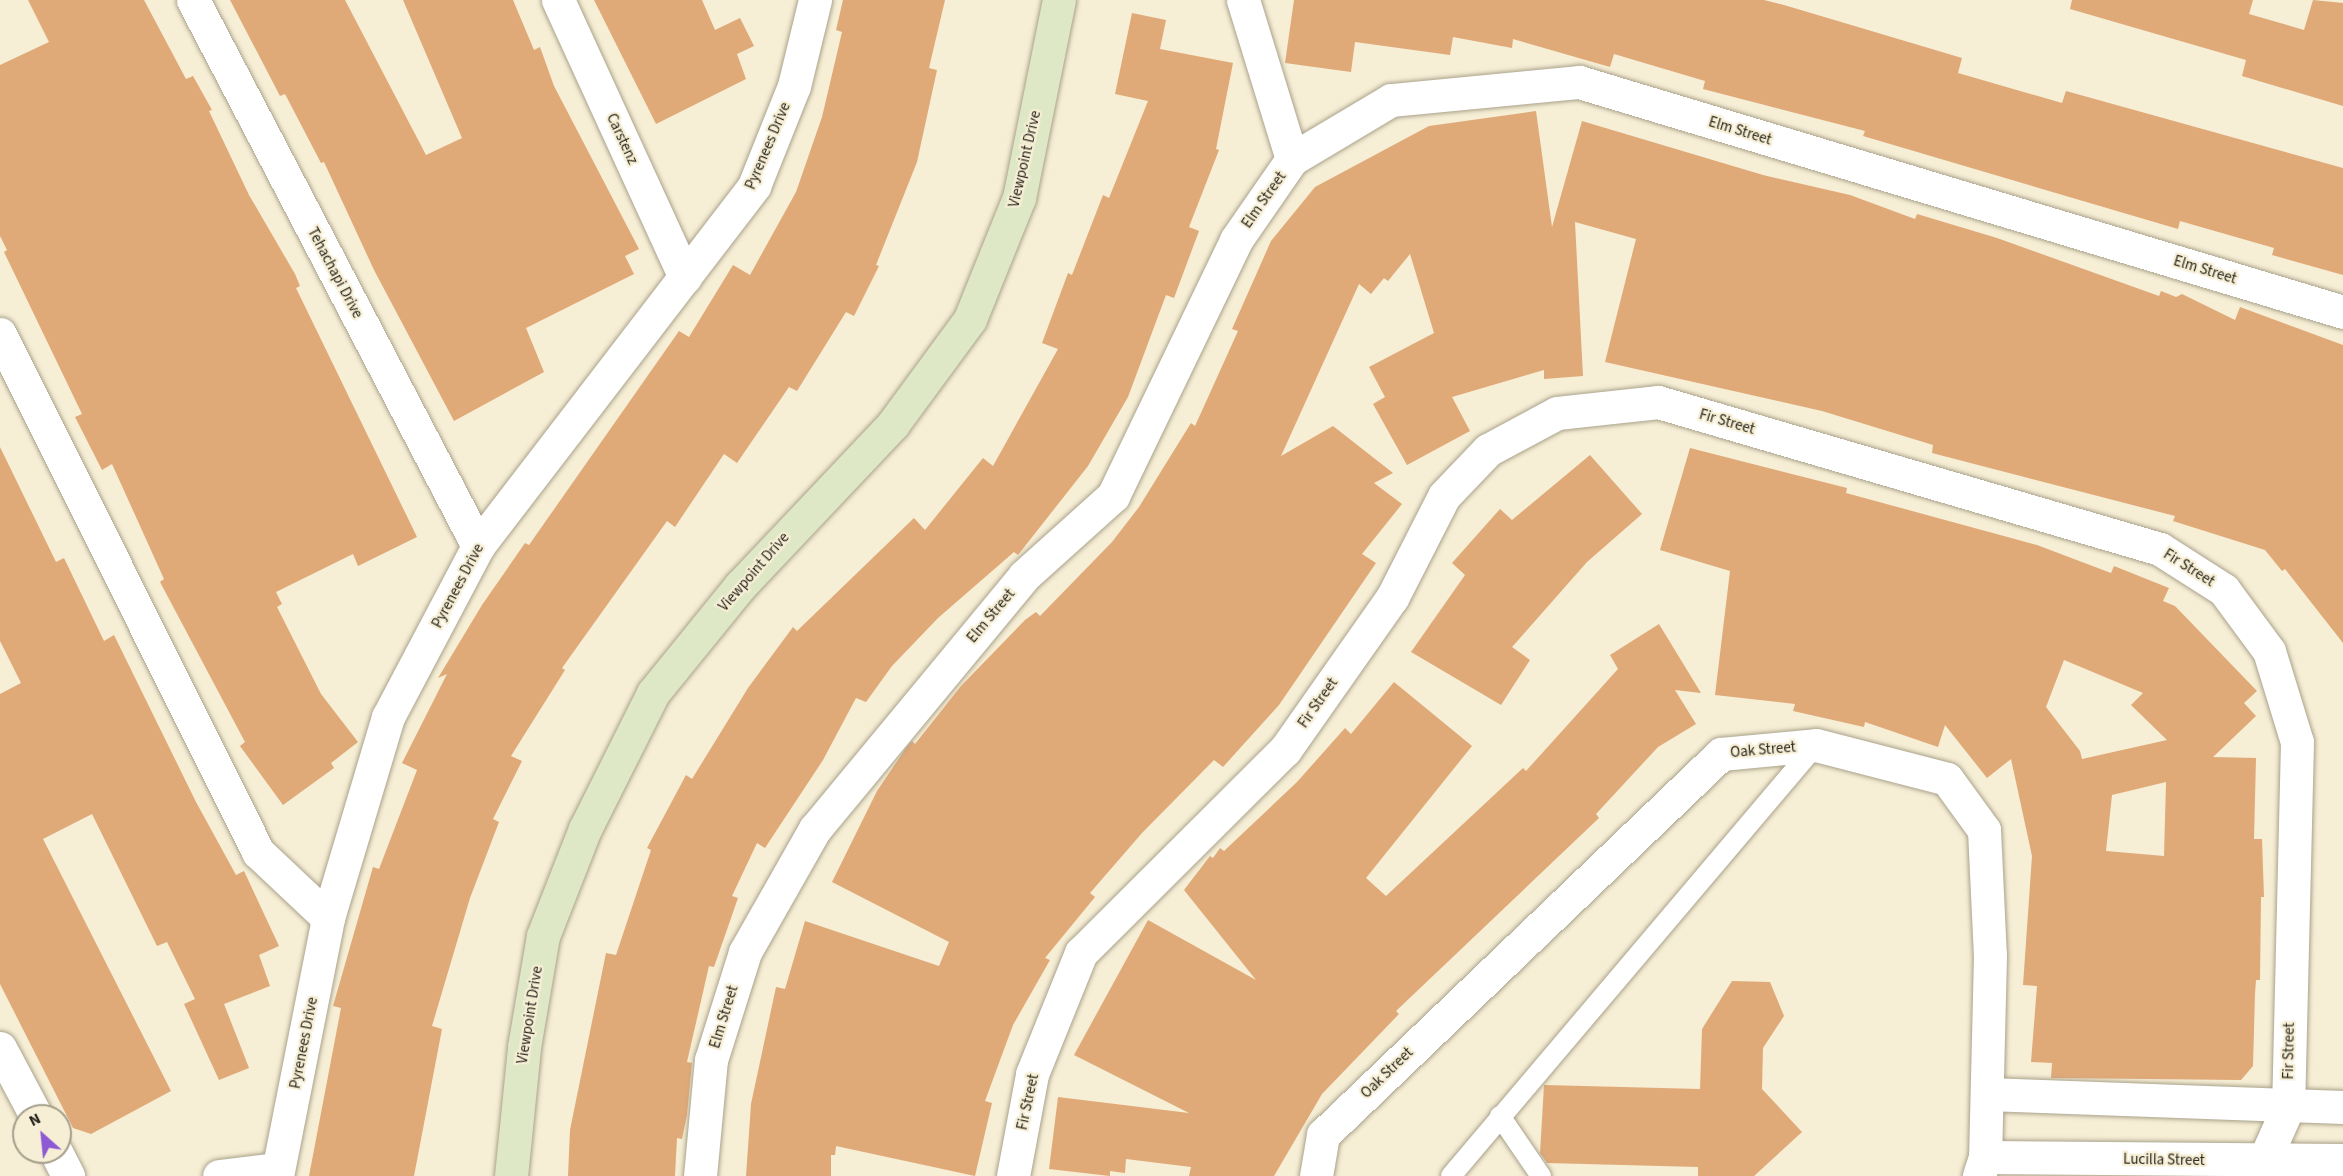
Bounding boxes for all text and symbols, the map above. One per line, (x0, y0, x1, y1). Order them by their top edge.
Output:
street label: Pyrenees Drive (742, 100, 794, 192)
street label: Viewpoint Drive (1005, 109, 1045, 209)
street label: Carstenz (602, 111, 642, 167)
street label: Elm Street (1706, 113, 1774, 149)
street label: Elm Street (1238, 168, 1290, 232)
street label: Tehachapi Drive (304, 224, 366, 322)
street label: Elm Street (2171, 252, 2239, 288)
street label: Fir Street (1697, 406, 1757, 438)
street label: Viewpoint Drive (715, 529, 793, 615)
street label: Pyrenees Drive (428, 541, 488, 631)
street label: Fir Street (2160, 545, 2218, 591)
street label: Elm Street (963, 585, 1019, 647)
street label: Fir Street (1294, 675, 1342, 731)
street label: Oak Street (1730, 738, 1796, 762)
street label: Viewpoint Drive (513, 965, 547, 1065)
street label: Elm Street (706, 983, 742, 1051)
street label: Pyrenees Drive (286, 996, 322, 1090)
street label: Fir Street (2280, 1022, 2298, 1080)
street label: Oak Street (1357, 1044, 1417, 1102)
street label: Fir Street (1013, 1072, 1043, 1132)
north arrow (12, 1104, 72, 1164)
text: N (25, 1108, 44, 1132)
street label: Lucilla Street (2123, 1150, 2205, 1170)

